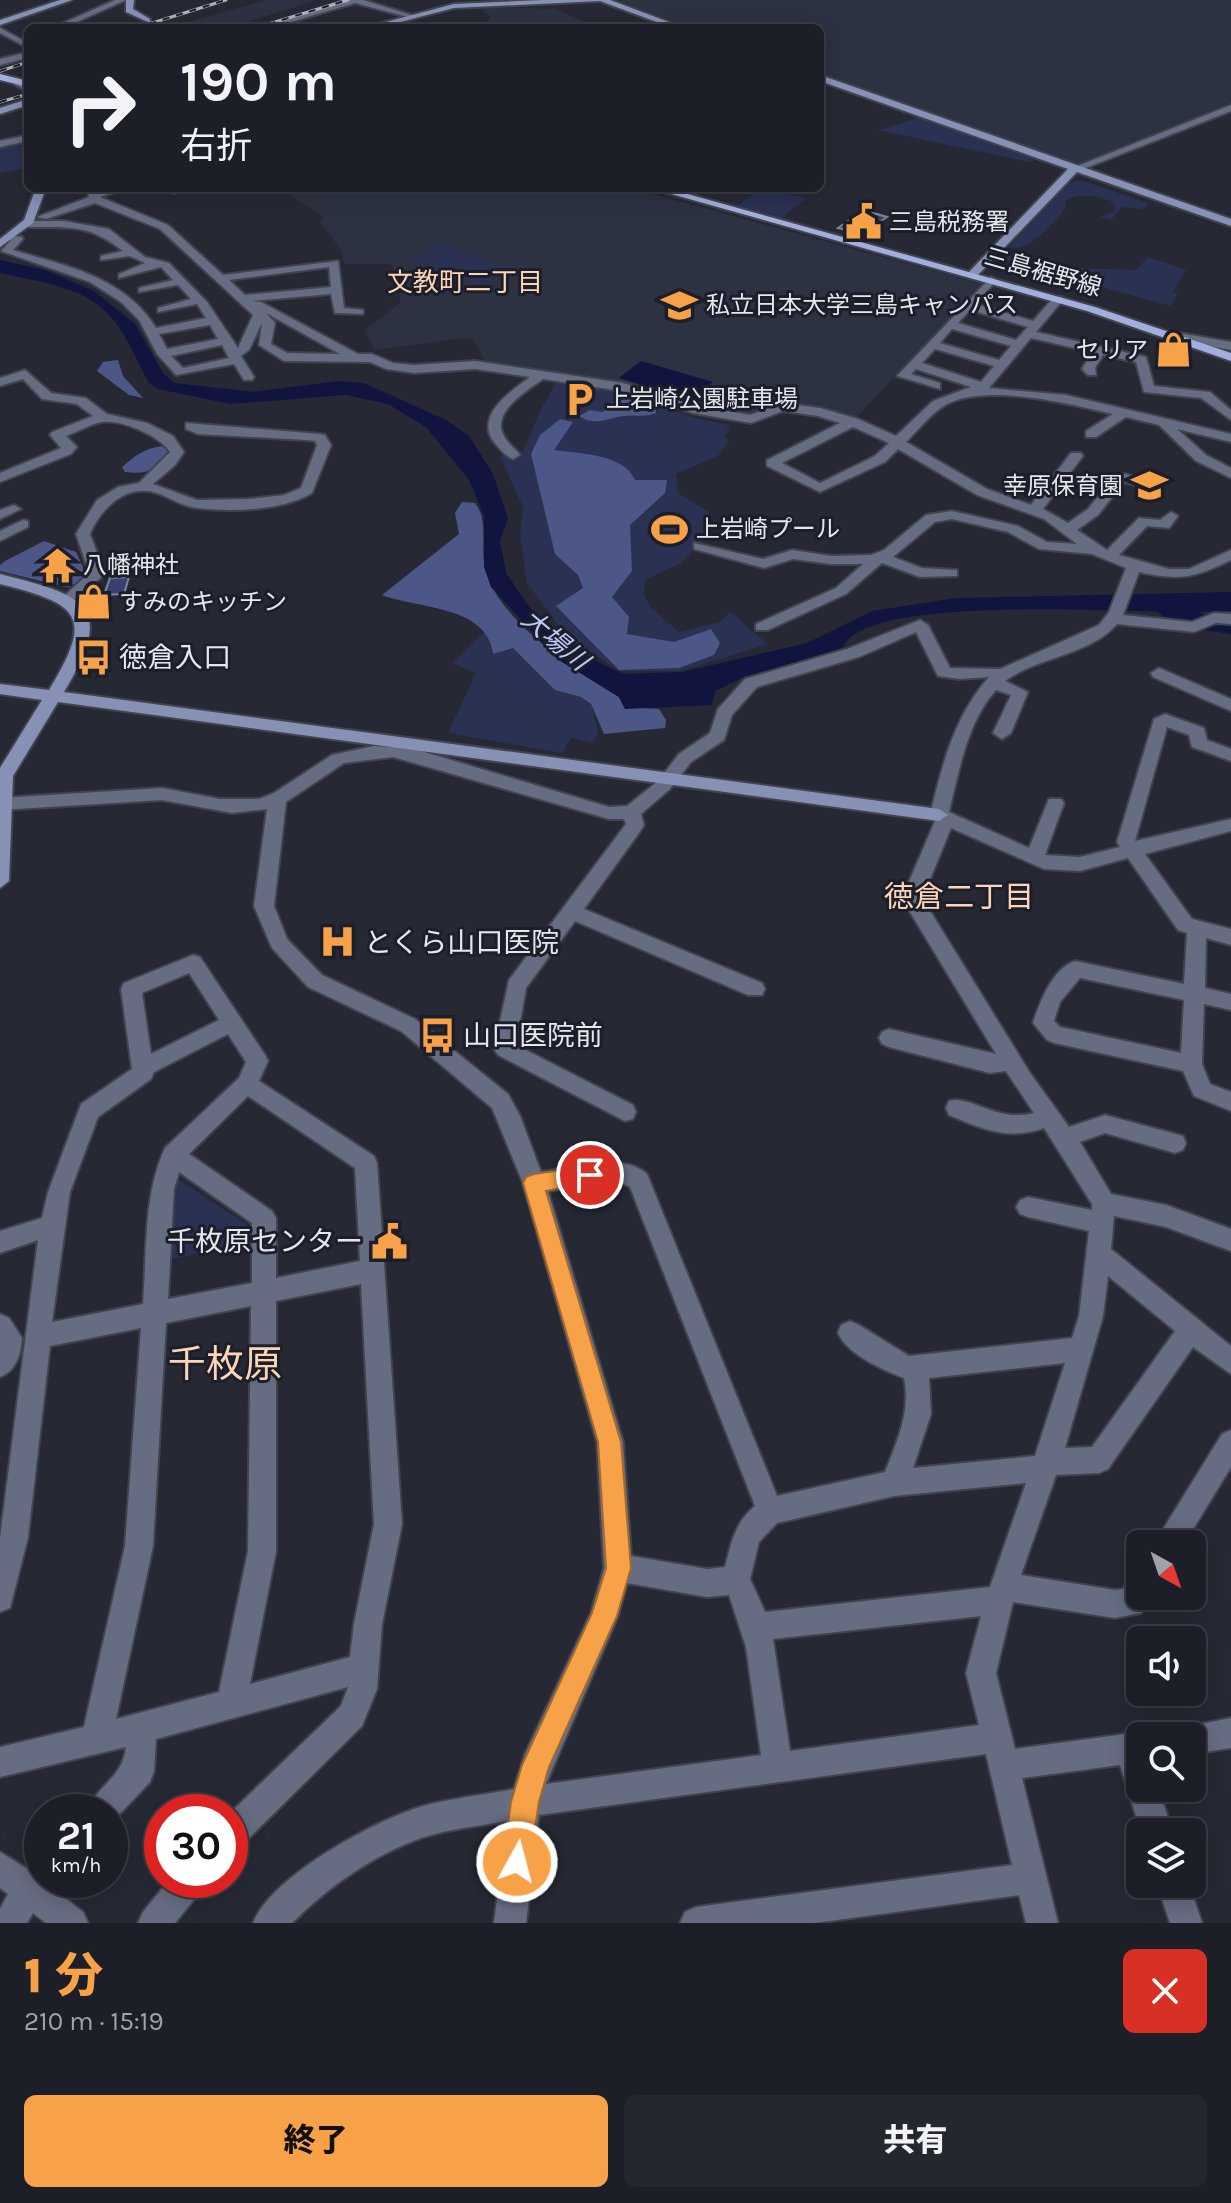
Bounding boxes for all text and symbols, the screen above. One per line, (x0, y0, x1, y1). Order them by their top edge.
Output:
text: 190 m (180, 49, 337, 114)
icon: right (48, 56, 152, 160)
text: 右折 (180, 125, 252, 167)
public building icon: 三島税務署 (844, 203, 882, 241)
place label: 三島税務署 (889, 208, 1009, 236)
street label: 三島裾野線 (981, 242, 1105, 302)
district label: 文教町二丁目 (387, 267, 543, 298)
school or university icon: 私立日本大学三島キャンパス (661, 286, 699, 324)
place label: 私立日本大学三島キャンパス (706, 291, 1018, 319)
shop icon: セリア (1155, 331, 1193, 369)
place label: セリア (1076, 336, 1148, 364)
parking icon: 上岩崎公園駐車場 (561, 380, 599, 418)
place label: 上岩崎公園駐車場 (606, 385, 798, 413)
school or university icon: 幸原保育園 (1130, 467, 1168, 505)
place label: 幸原保育園 (1003, 472, 1123, 500)
sports icon: 上岩崎プール (651, 510, 689, 548)
place label: 上岩崎プール (696, 515, 840, 543)
temple icon: 八幡神社 (38, 546, 76, 584)
place label: 八幡神社 (83, 551, 179, 579)
shop icon: すみのキッチン (74, 583, 112, 621)
place label: すみのキッチン (119, 588, 287, 616)
water label: 大場川 (515, 603, 597, 679)
bus stop icon: 徳倉入口 (74, 638, 112, 676)
place label: 徳倉入口 (119, 641, 231, 674)
district label: 徳倉二丁目 (884, 879, 1034, 915)
hospital icon: とくら山口医院 (319, 923, 357, 961)
place label: とくら山口医院 (364, 926, 559, 959)
bus stop icon: 山口医院前 (418, 1016, 456, 1054)
place label: 山口医院前 (463, 1019, 603, 1052)
pin (556, 1141, 624, 1209)
icon: arrive (568, 1153, 612, 1197)
public building icon: 千枚原センター (370, 1222, 408, 1260)
place label: 千枚原センター (167, 1225, 363, 1258)
district label: 千枚原 (168, 1342, 282, 1387)
north arrow (1126, 1530, 1206, 1610)
map controls (1126, 1530, 1206, 1898)
button: sound (1126, 1626, 1206, 1706)
button: search (1126, 1722, 1206, 1802)
speed limit sign: 30 (144, 1794, 248, 1898)
text: 21 (57, 1812, 95, 1859)
button: layers (1126, 1818, 1206, 1898)
position arrow (475, 1820, 559, 1904)
text: km/h (51, 1854, 101, 1877)
text: 1 分 (24, 1948, 103, 2004)
button: close (1123, 1949, 1207, 2033)
text: 210 m · 15:19 (24, 2006, 164, 2037)
button: 終了 (24, 2095, 608, 2187)
button: 共有 (624, 2095, 1207, 2187)

